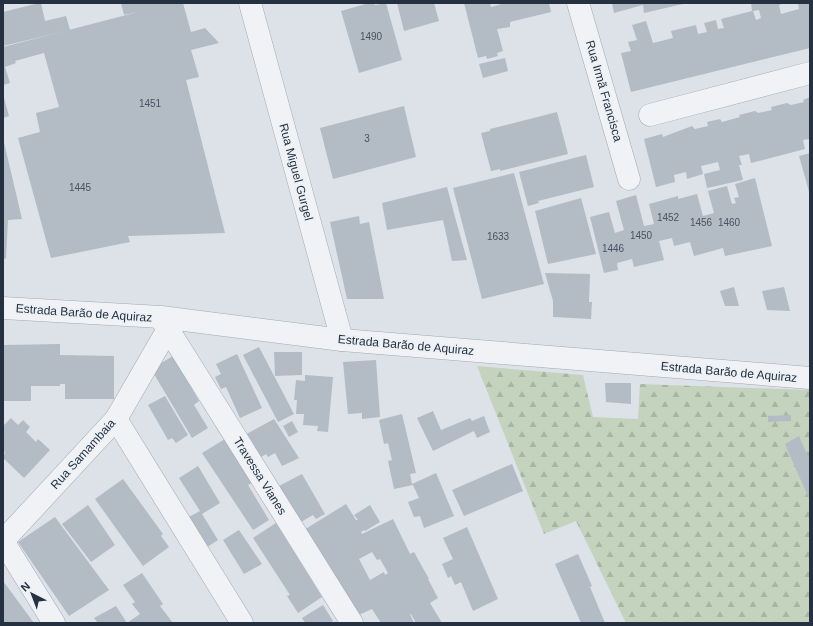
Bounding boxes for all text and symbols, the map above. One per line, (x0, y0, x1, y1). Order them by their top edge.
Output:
house number: 1490 (360, 31, 383, 42)
street label: Rua Irmã Francisca (583, 39, 625, 144)
house number: 1451 (139, 98, 162, 109)
street label: Rua Miguel Gurgel (276, 122, 316, 222)
house number: 3 (364, 133, 370, 144)
house number: 1445 (69, 182, 92, 193)
house number: 1452 (657, 212, 680, 223)
house number: 1456 (690, 217, 713, 228)
house number: 1460 (718, 217, 741, 228)
house number: 1450 (630, 230, 653, 241)
house number: 1633 (487, 231, 510, 242)
house number: 1446 (602, 243, 625, 254)
street label: Estrada Barão de Aquiraz (15, 301, 153, 325)
street label: Estrada Barão de Aquiraz (337, 332, 475, 358)
street label: Estrada Barão de Aquiraz (660, 359, 798, 385)
street label: Rua Samambaia (48, 416, 118, 492)
street label: Travessa Vianes (231, 435, 289, 517)
north arrow (12, 574, 52, 614)
text: N (18, 579, 32, 594)

